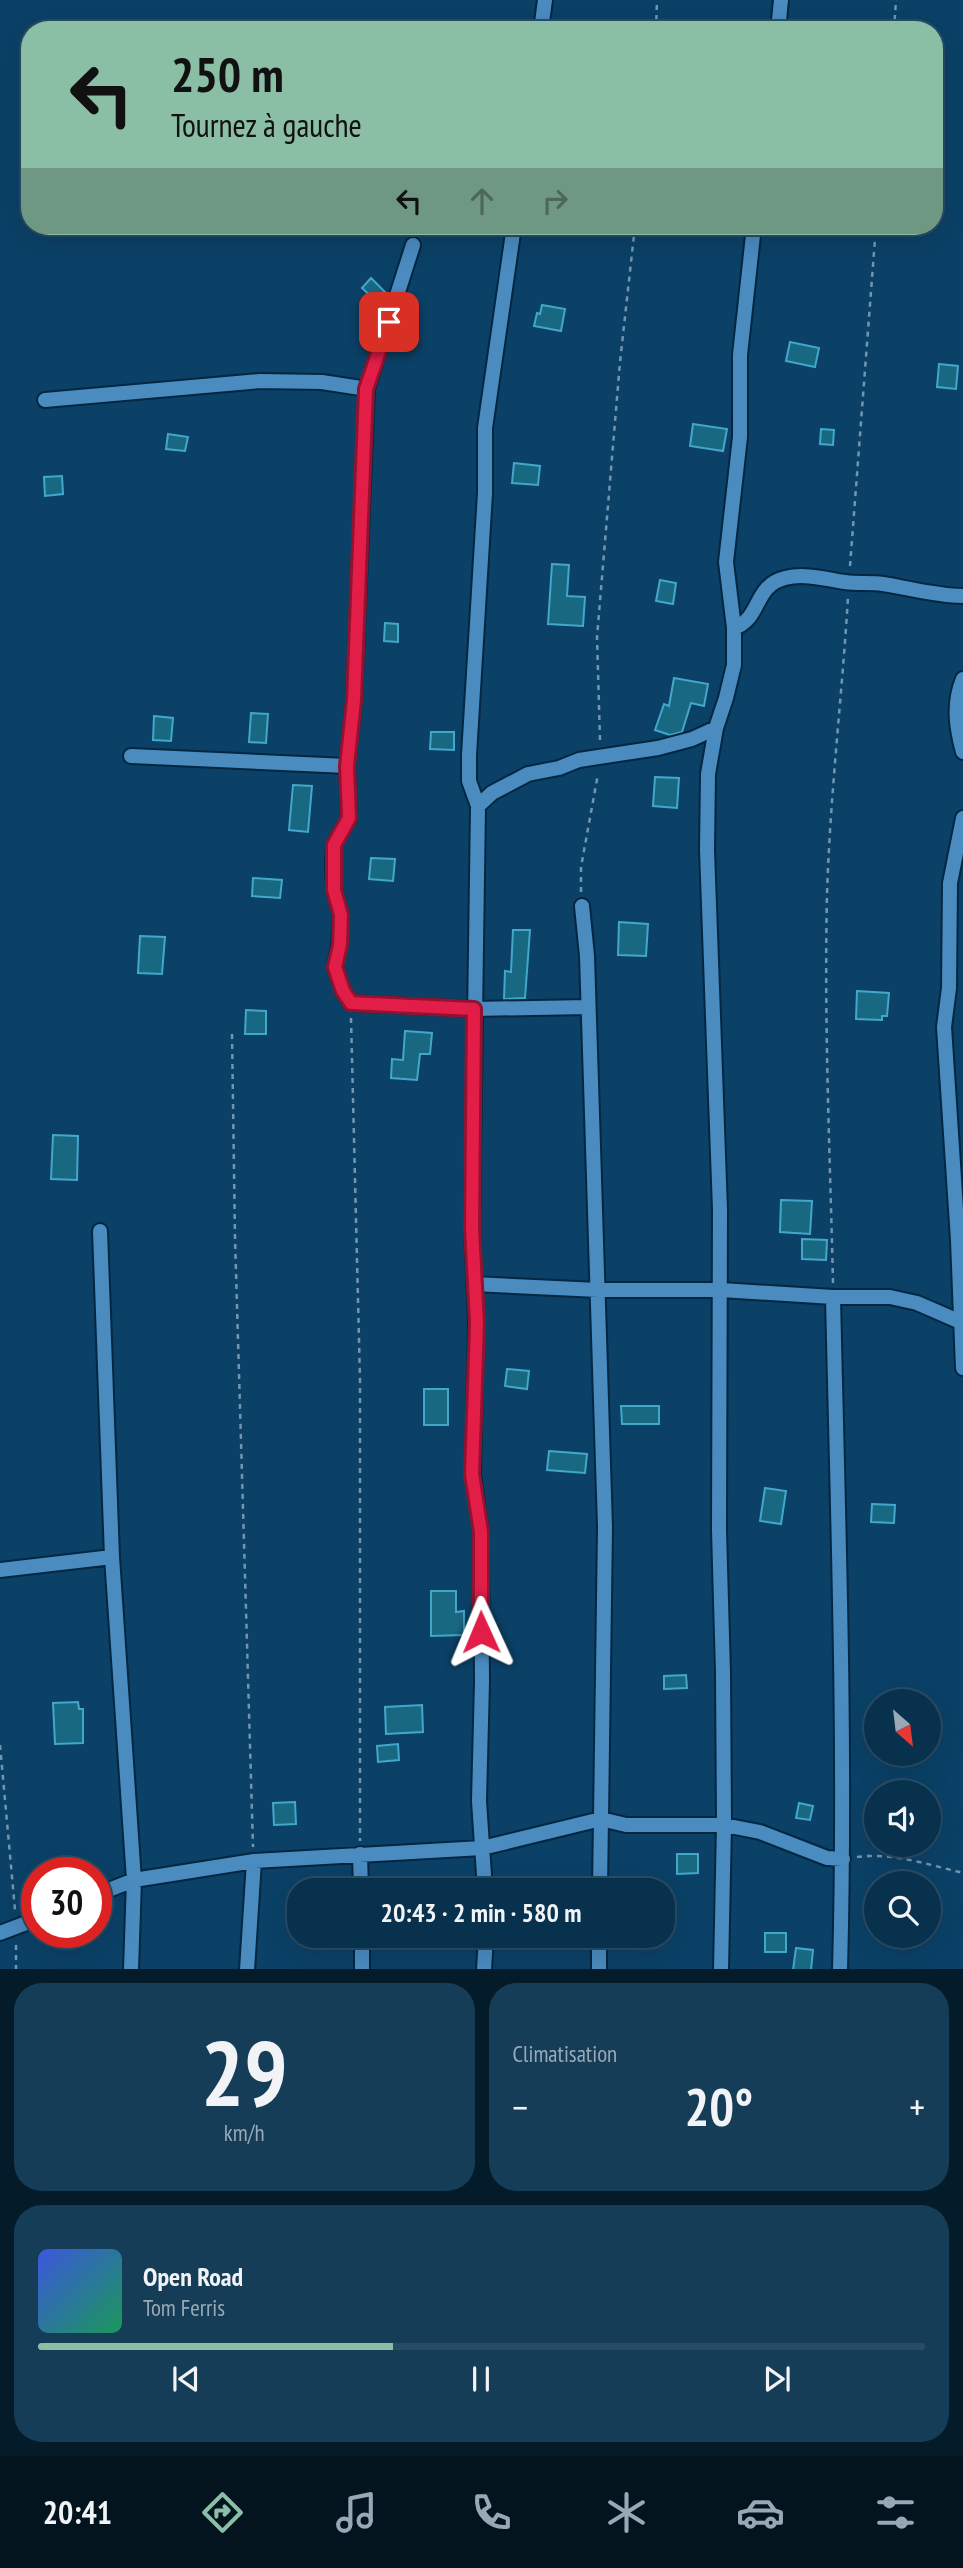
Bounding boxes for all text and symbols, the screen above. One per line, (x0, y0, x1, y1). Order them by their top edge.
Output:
text: 250 m (171, 42, 284, 106)
icon: left (56, 49, 147, 140)
text: Tournez à gauche (171, 104, 362, 146)
icon: left (390, 182, 428, 220)
icon: ahead (463, 182, 501, 220)
icon: right (536, 182, 574, 220)
pin (359, 292, 419, 352)
icon: arrive (370, 303, 408, 341)
position arrow (444, 1595, 518, 1669)
north arrow (864, 1689, 942, 1766)
map controls (864, 1689, 941, 1948)
button: sound (864, 1780, 941, 1857)
speed limit sign: 30 (21, 1857, 112, 1948)
button: search (864, 1871, 941, 1948)
text: 20:43 · 2 min · 580 m (381, 1896, 581, 1929)
text: 29 (201, 2013, 288, 2131)
text: Climatisation (513, 2039, 617, 2068)
text: 20° (684, 2073, 753, 2140)
text: − (513, 2082, 528, 2131)
text: + (909, 2082, 925, 2131)
text: km/h (224, 2118, 265, 2147)
text: Open Road (143, 2260, 243, 2293)
text: Tom Ferris (143, 2293, 225, 2322)
icon: previous (167, 2360, 205, 2398)
icon: pause (462, 2360, 500, 2398)
icon: next (758, 2360, 796, 2398)
icon: directions (198, 2488, 247, 2537)
icon: music (332, 2488, 381, 2537)
icon: phone (467, 2488, 516, 2537)
icon: climate (602, 2488, 651, 2537)
icon: car (736, 2488, 785, 2537)
icon: filters (871, 2488, 920, 2537)
text: 20:41 (43, 2491, 112, 2533)

